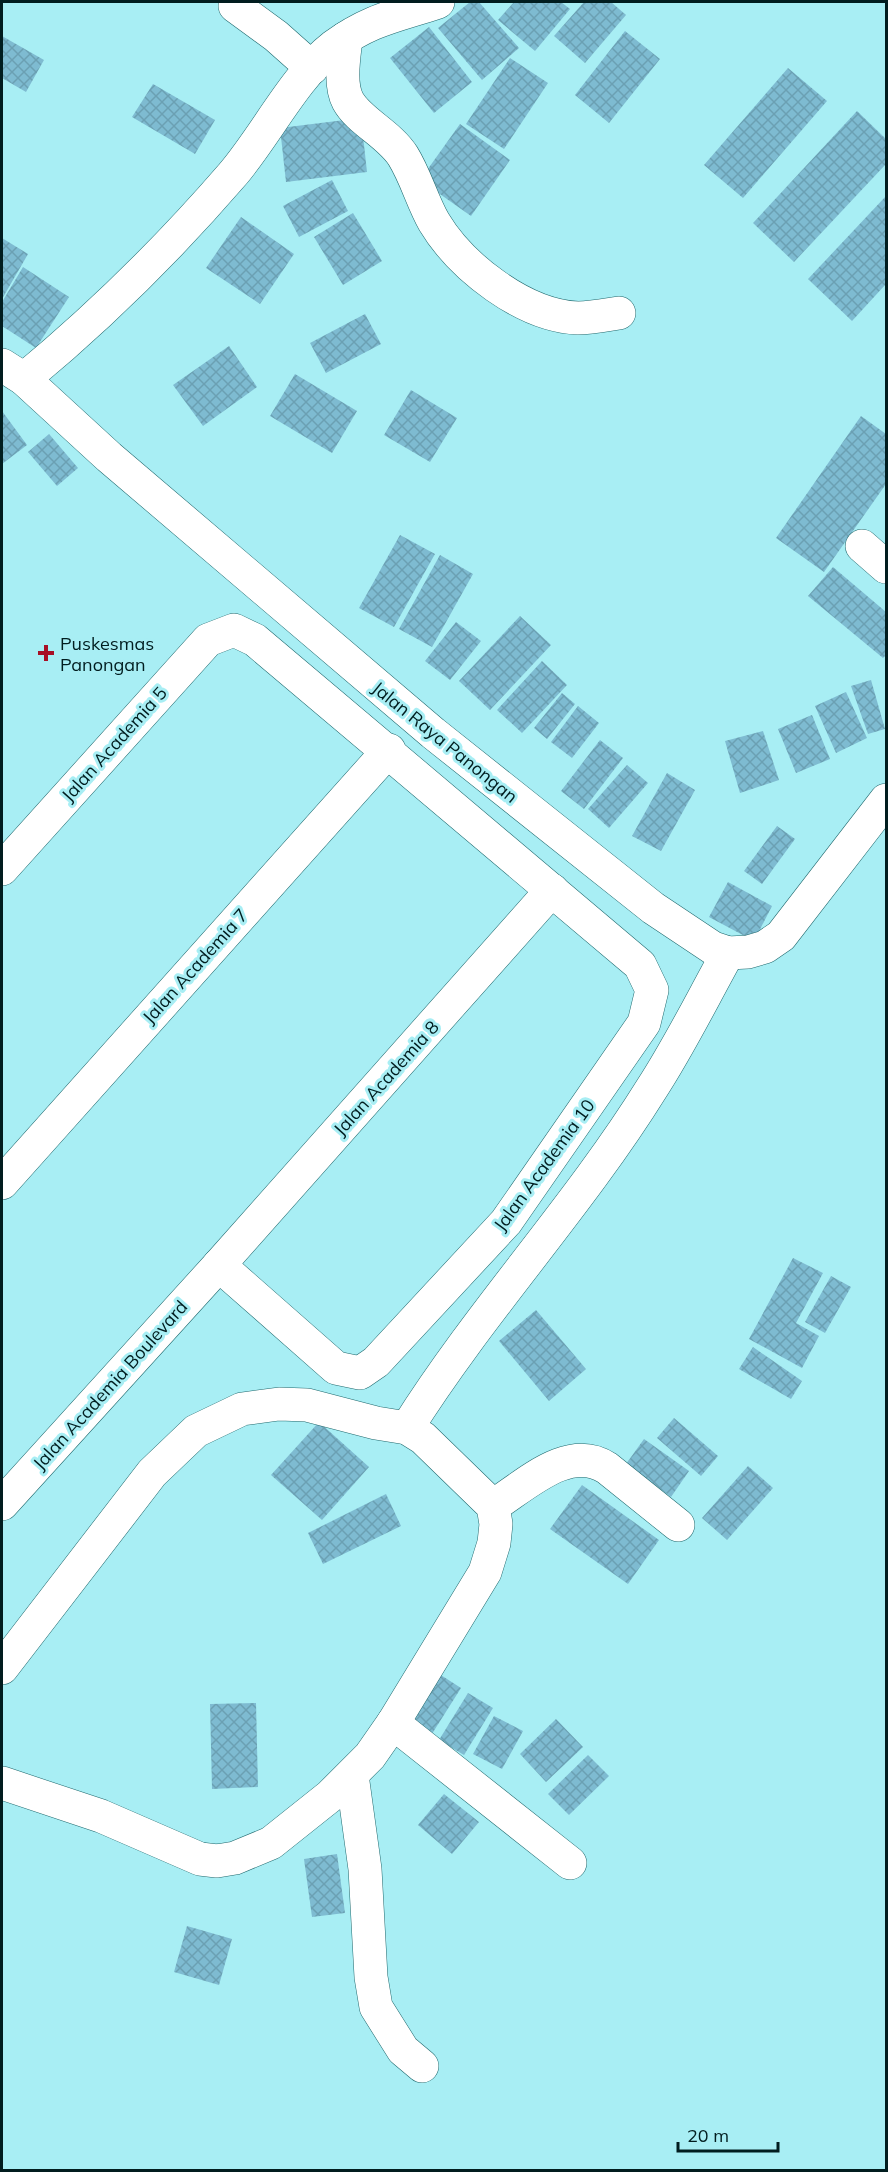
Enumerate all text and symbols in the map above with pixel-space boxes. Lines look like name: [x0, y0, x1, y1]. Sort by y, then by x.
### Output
place label: Puskesmas Panongan: [60, 632, 154, 676]
marker: Puskesmas Panongan: [37, 644, 55, 662]
street label: Jalan Raya Panongan: [368, 676, 522, 808]
street label: Jalan Academia 5: [56, 682, 172, 806]
street label: Jalan Academia 7: [137, 904, 253, 1028]
street label: Jalan Academia 8: [328, 1016, 444, 1140]
street label: Jalan Academia 10: [488, 1094, 600, 1236]
street label: Jalan Academia Boulevard: [28, 1295, 192, 1475]
scale bar: [678, 2115, 778, 2153]
text: 20 m: [687, 2124, 729, 2147]

